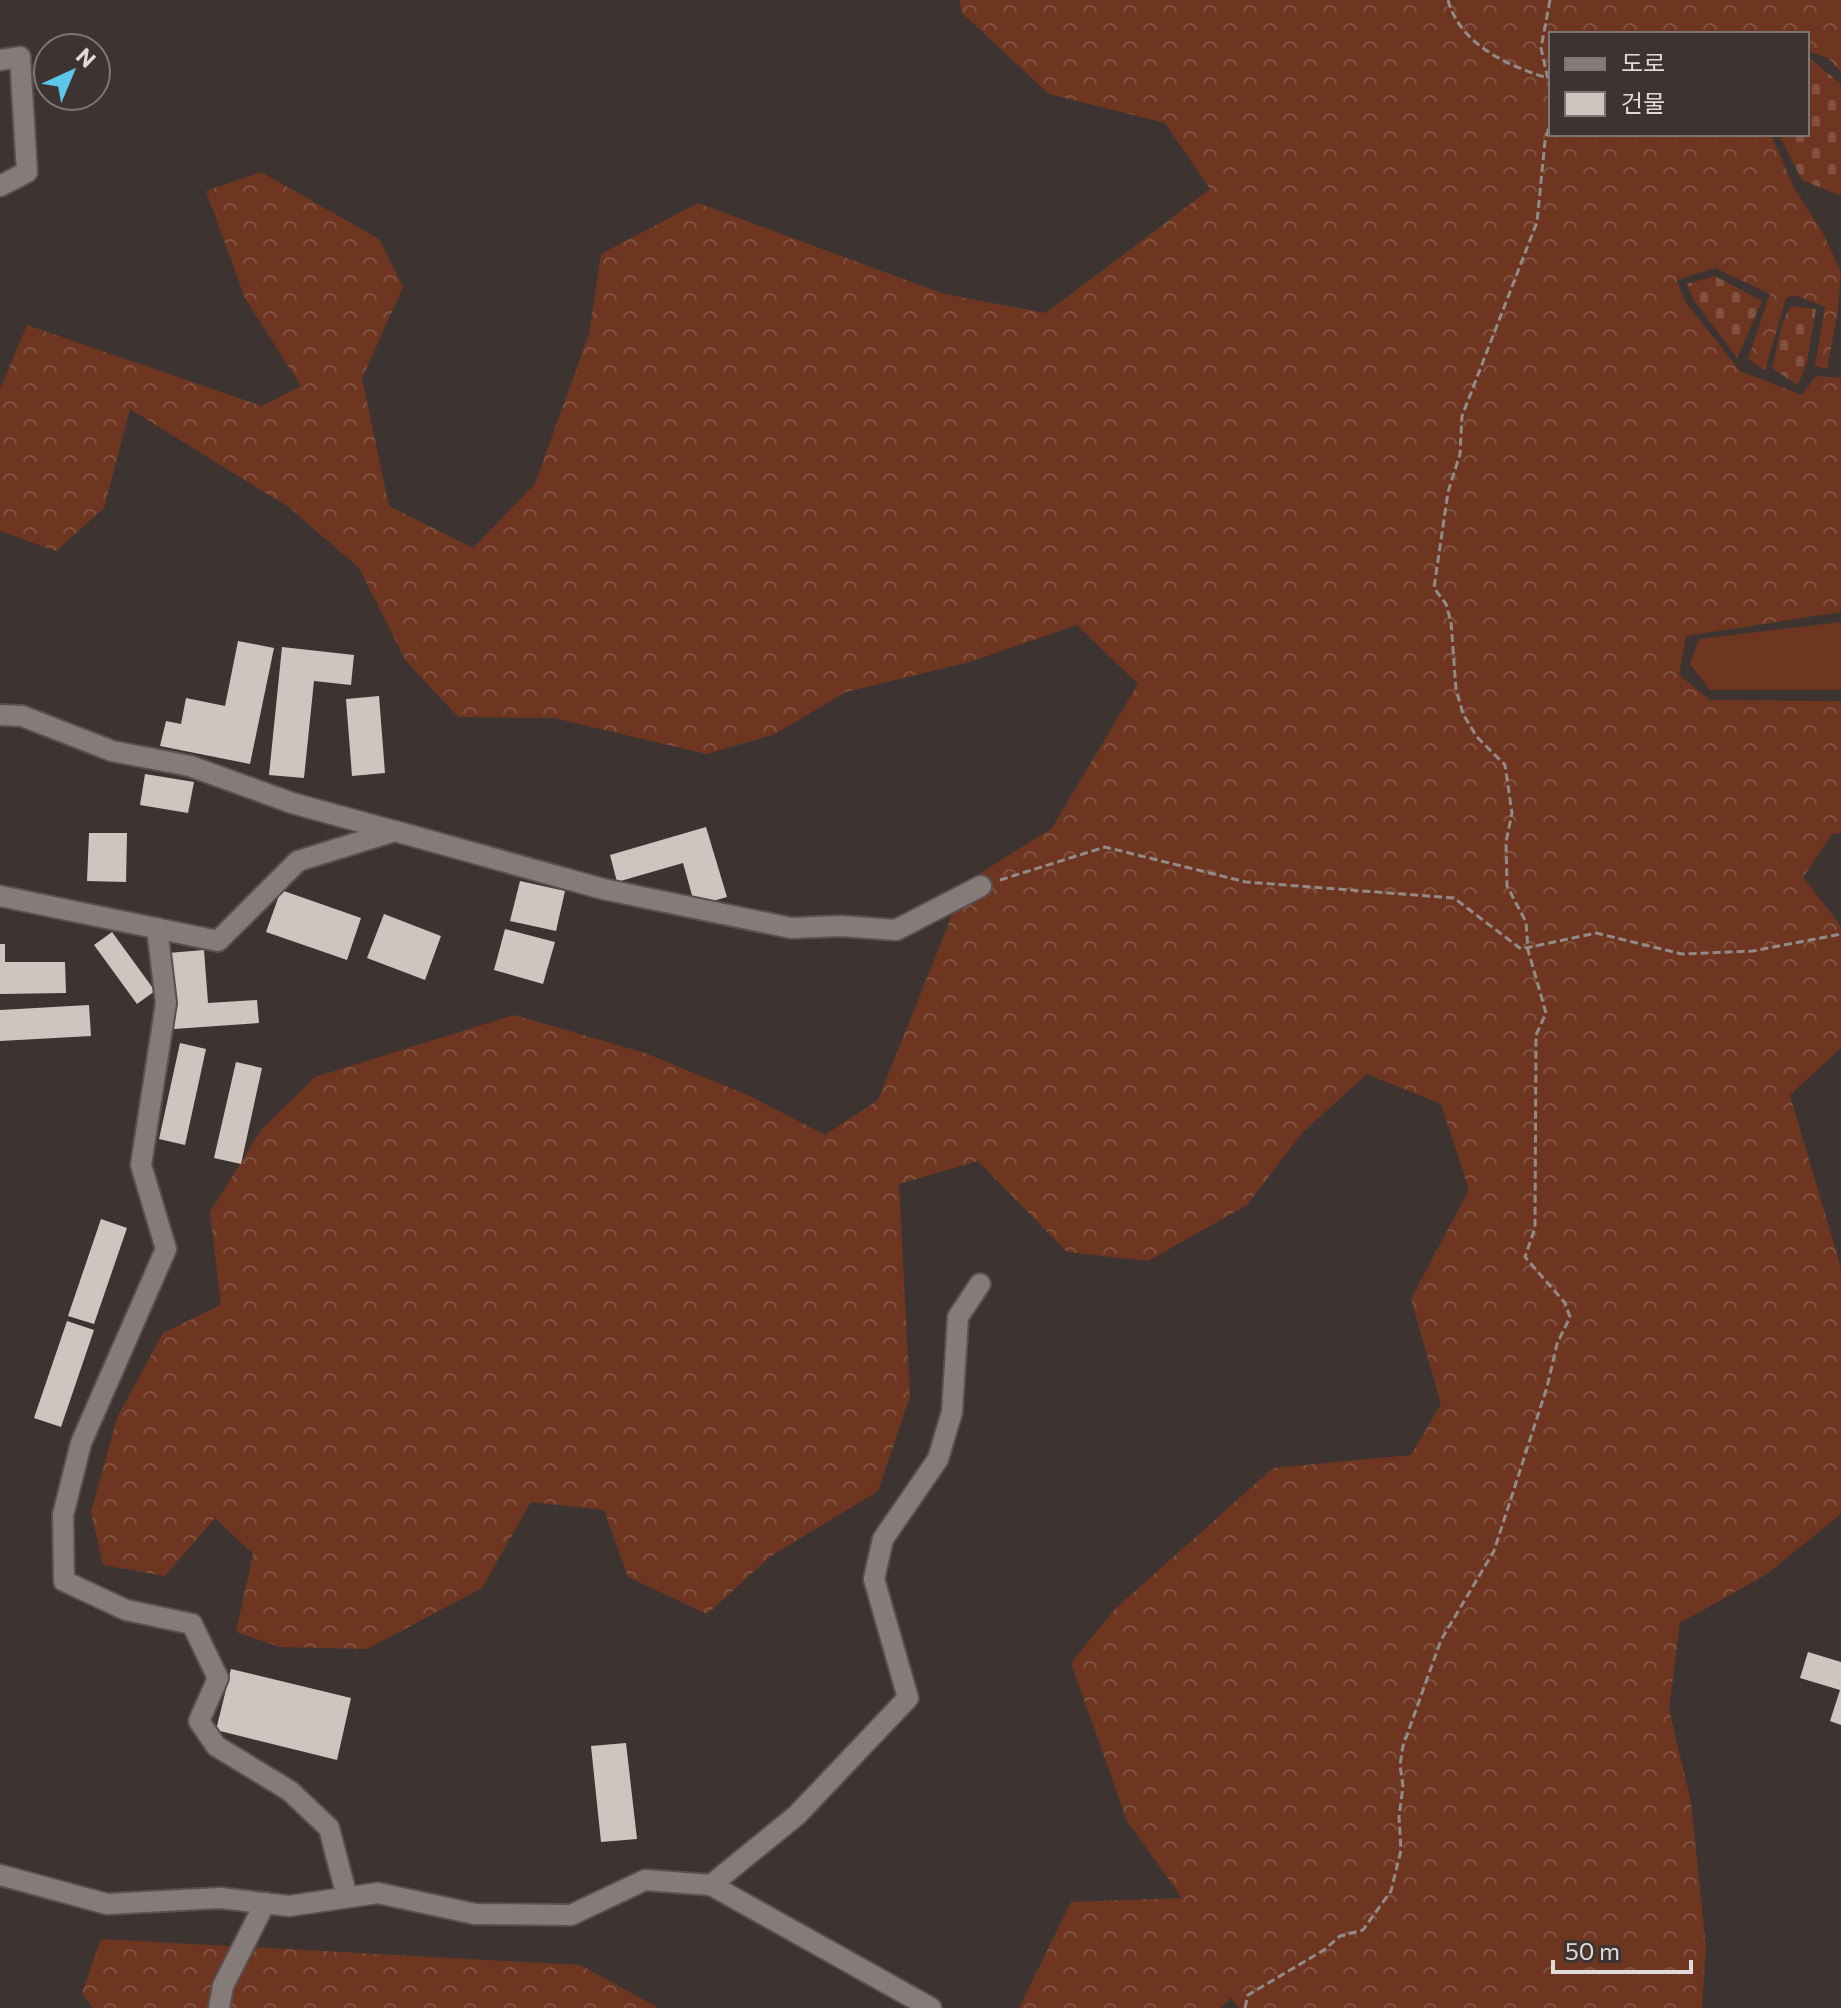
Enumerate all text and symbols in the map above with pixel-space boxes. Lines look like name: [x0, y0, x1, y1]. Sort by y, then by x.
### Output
north arrow: [32, 32, 112, 112]
legend: [1549, 32, 1809, 136]
text: N: [71, 42, 102, 73]
text: 도로: [1621, 48, 1665, 77]
text: 건물: [1621, 88, 1665, 117]
scale bar: [1553, 1924, 1691, 1974]
text: 50 m: [1565, 1936, 1620, 1965]

